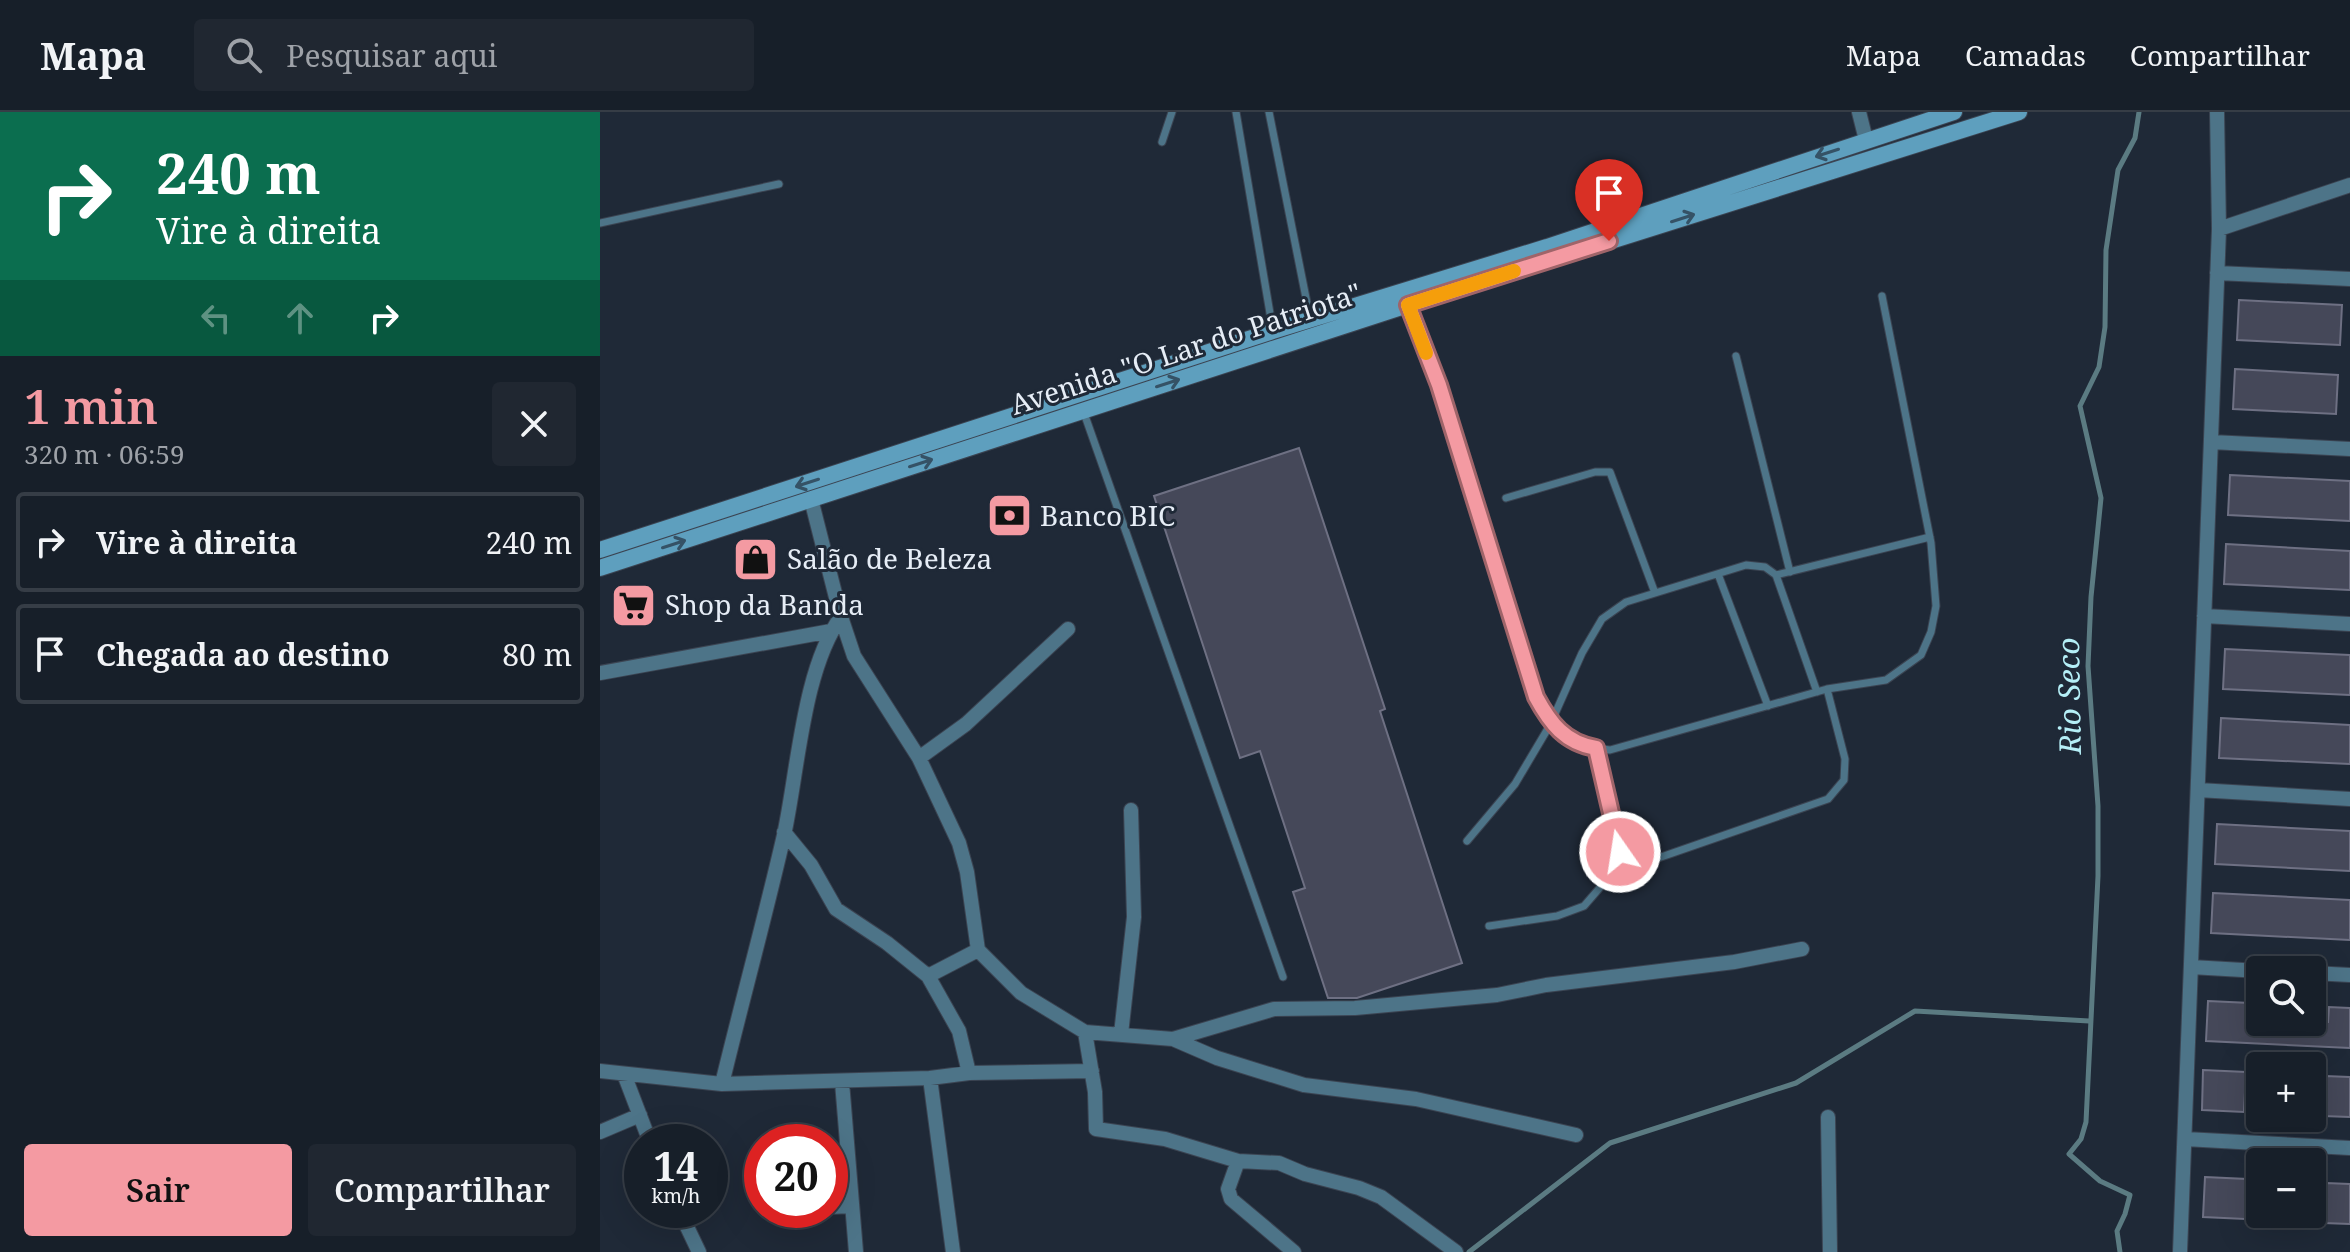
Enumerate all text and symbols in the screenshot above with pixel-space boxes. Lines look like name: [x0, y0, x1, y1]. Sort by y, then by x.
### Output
search box: [194, 19, 754, 91]
text: Mapa: [40, 29, 146, 81]
icon: search: [222, 33, 266, 77]
text: Pesquisar aqui: [286, 35, 497, 76]
text: Mapa: [1846, 36, 1921, 74]
text: Camadas: [1965, 36, 2086, 74]
text: Compartilhar: [2130, 36, 2310, 74]
text: 240 m: [156, 134, 321, 210]
icon: right: [24, 144, 128, 248]
one-way arrow: [1815, 147, 1840, 162]
pin: [1575, 159, 1643, 241]
icon: arrive: [1587, 171, 1631, 215]
text: Vire à direita: [156, 206, 381, 255]
one-way arrow: [1669, 210, 1695, 225]
street label: Avenida "O Lar do Patriota": [1005, 273, 1366, 423]
icon: left: [194, 296, 238, 340]
icon: ahead: [278, 296, 322, 340]
icon: right: [362, 296, 406, 340]
text: 1 min: [24, 373, 158, 438]
one-way arrow: [1156, 374, 1181, 389]
button: close: [492, 382, 576, 466]
text: 320 m · 06:59: [24, 436, 185, 472]
one-way arrow: [908, 455, 934, 470]
one-way arrow: [795, 477, 820, 492]
bank icon: Banco BIC: [985, 492, 1033, 540]
place label: Banco BIC: [1040, 496, 1175, 534]
icon: right: [28, 520, 72, 564]
text: Vire à direita: [96, 522, 298, 563]
text: 240 m: [486, 522, 572, 563]
one-way arrow: [661, 535, 686, 550]
shop icon: Salão de Beleza: [732, 535, 780, 583]
place label: Salão de Beleza: [787, 539, 992, 577]
supermarket icon: Shop da Banda: [610, 581, 658, 629]
place label: Shop da Banda: [665, 585, 864, 623]
icon: arrive: [28, 632, 72, 676]
text: Chegada ao destino: [96, 634, 390, 675]
text: 80 m: [502, 634, 572, 675]
water label: Rio Seco: [2047, 637, 2090, 756]
position arrow: [1578, 810, 1662, 894]
map controls: [2246, 956, 2326, 1228]
button: search: [2246, 956, 2326, 1036]
button: +: [2246, 1052, 2326, 1132]
speed limit sign: 20: [744, 1124, 848, 1228]
text: 14: [653, 1138, 699, 1193]
button: Sair: [24, 1144, 292, 1236]
button: Compartilhar: [308, 1144, 576, 1236]
button: −: [2246, 1148, 2326, 1228]
text: km/h: [651, 1182, 701, 1209]

